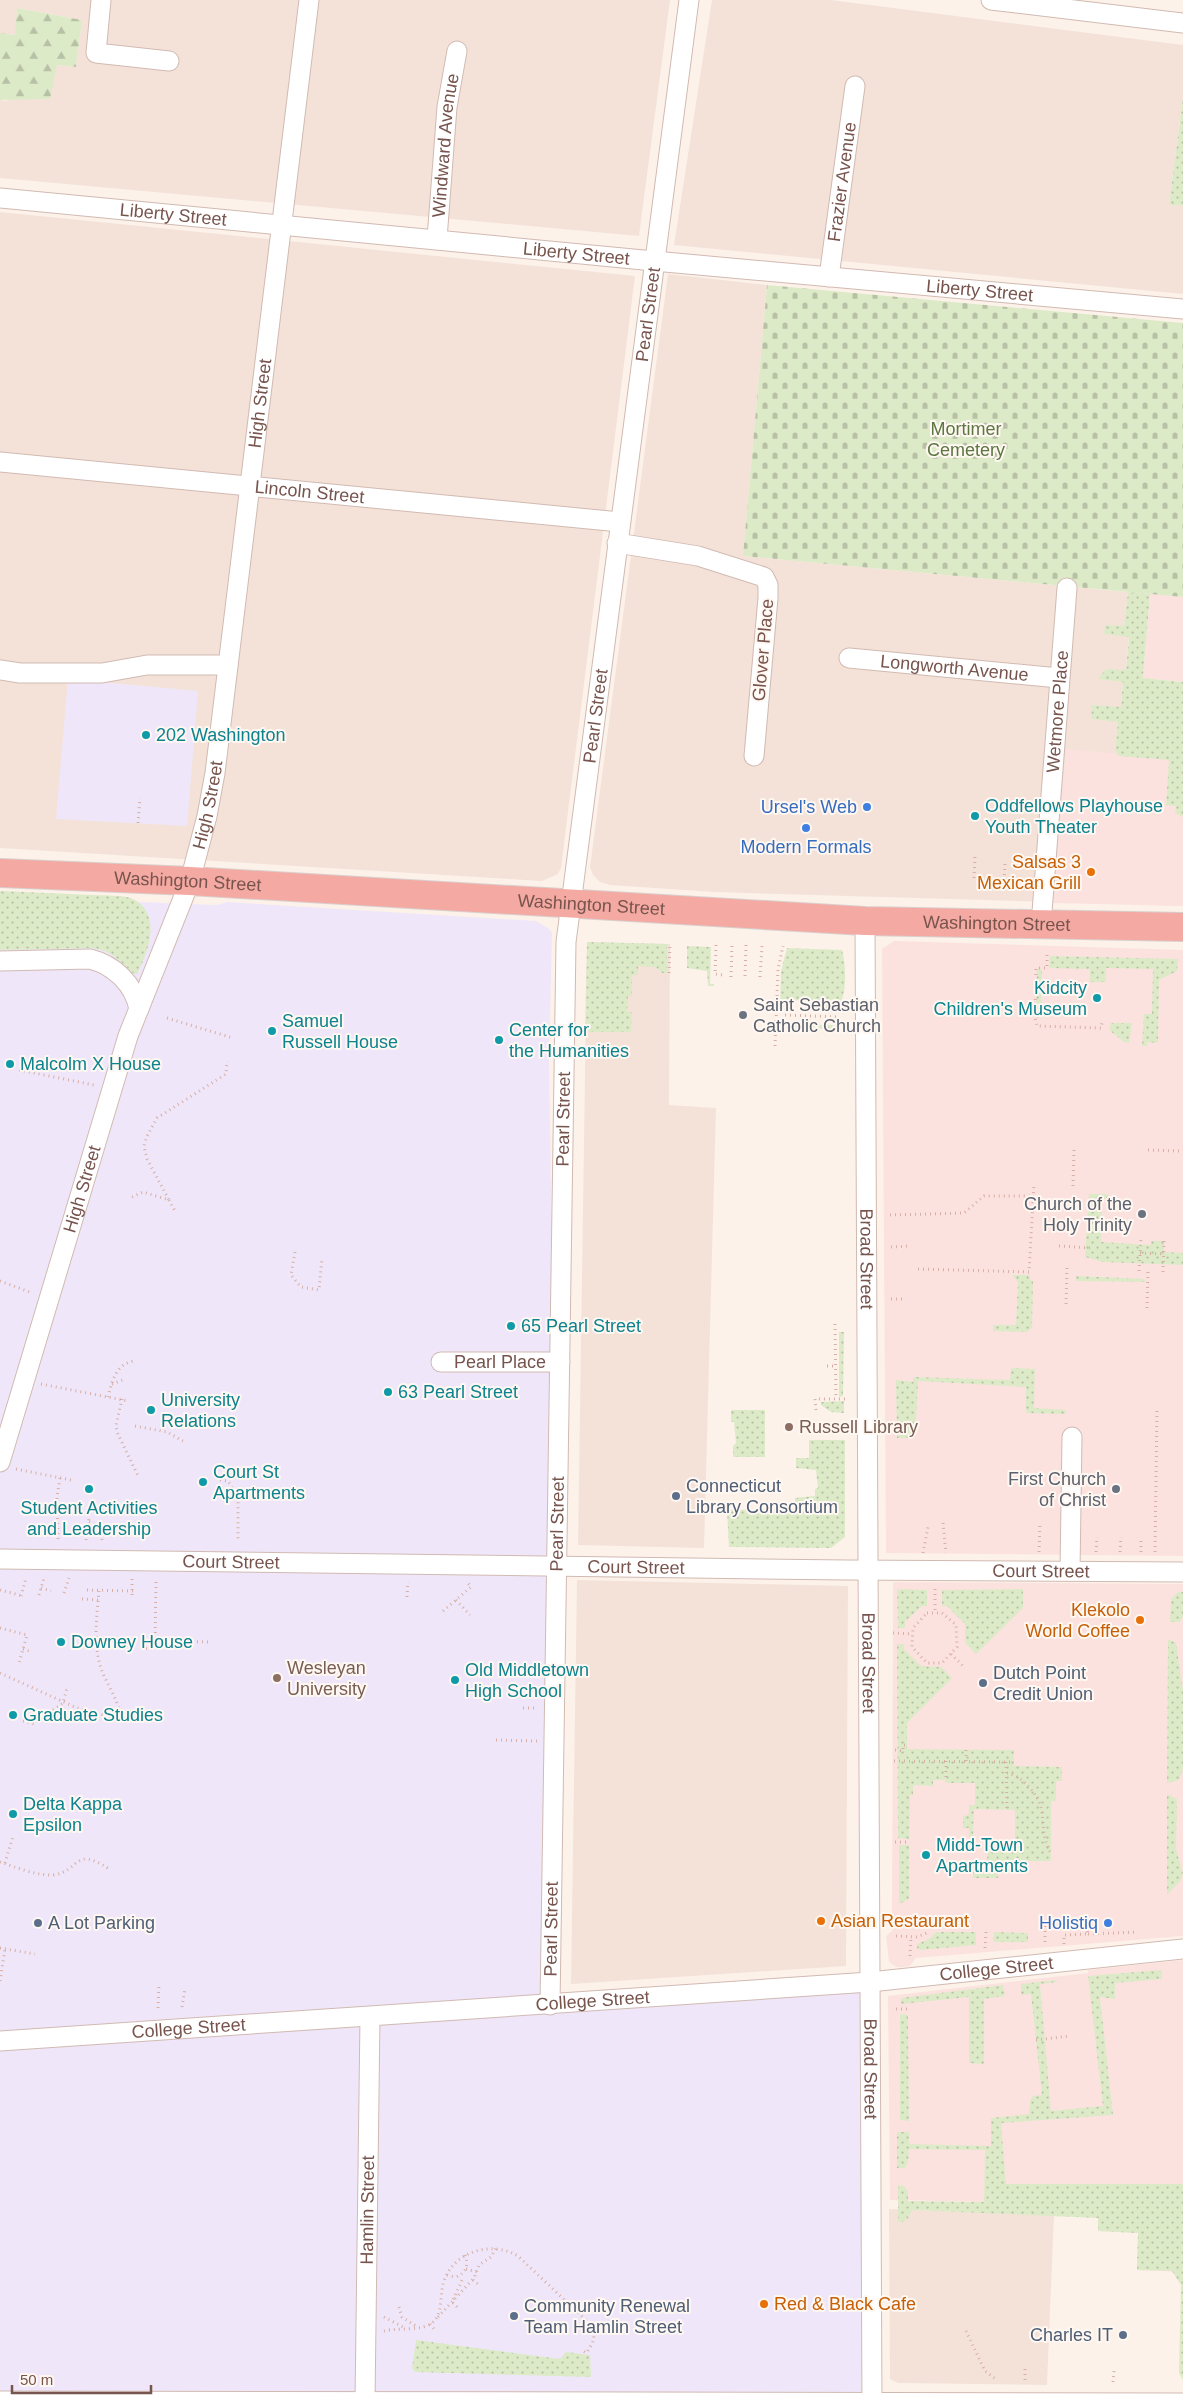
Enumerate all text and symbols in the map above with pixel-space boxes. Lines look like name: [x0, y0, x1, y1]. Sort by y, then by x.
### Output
street label: Windward Avenue: [429, 72, 463, 218]
street label: Frazier Avenue: [824, 121, 860, 243]
street label: Liberty Street: [119, 200, 227, 230]
street label: Liberty Street: [522, 238, 631, 269]
street label: Pearl Street: [632, 266, 664, 363]
street label: Liberty Street: [925, 276, 1034, 305]
street label: High Street: [245, 357, 275, 449]
park label: Mortimer Cemetery: [927, 419, 1005, 460]
street label: Lincoln Street: [254, 477, 365, 507]
street label: Glover Place: [749, 598, 777, 702]
street label: Wetmore Place: [1043, 650, 1072, 774]
street label: Longworth Avenue: [879, 651, 1030, 685]
street label: Pearl Street: [579, 668, 612, 765]
place label: 202 Washington: [156, 725, 285, 745]
marker: 202 Washington: [140, 729, 152, 741]
street label: High Street: [189, 759, 226, 851]
place label: Oddfellows Playhouse Youth Theater: [985, 796, 1163, 837]
place label: Ursel's Web: [761, 797, 857, 817]
marker: Ursel's Web: [861, 801, 873, 813]
marker: Oddfellows Playhouse Youth Theater: [969, 810, 981, 822]
marker: Modern Formals: [800, 822, 812, 834]
place label: Modern Formals: [740, 837, 872, 857]
place label: Salsas 3 Mexican Grill: [977, 852, 1081, 893]
marker: Salsas 3 Mexican Grill: [1085, 866, 1097, 878]
street label: Washington Street: [114, 868, 262, 895]
street label: Washington Street: [517, 890, 665, 919]
street label: Washington Street: [923, 912, 1071, 935]
place label: Kidcity Children's Museum: [934, 978, 1087, 1019]
marker: Kidcity Children's Museum: [1091, 992, 1103, 1004]
place label: Saint Sebastian Catholic Church: [753, 995, 881, 1036]
marker: Saint Sebastian Catholic Church: [737, 1009, 749, 1021]
place label: Samuel Russell House: [282, 1011, 398, 1052]
place label: Center for the Humanities: [509, 1020, 629, 1061]
marker: Samuel Russell House: [266, 1025, 278, 1037]
marker: Center for the Humanities: [493, 1034, 505, 1046]
place label: Malcolm X House: [20, 1054, 161, 1074]
marker: Malcolm X House: [4, 1058, 16, 1070]
street label: Pearl Street: [553, 1071, 574, 1167]
street label: High Street: [59, 1143, 105, 1235]
place label: Church of the Holy Trinity: [1024, 1194, 1132, 1235]
street label: Broad Street: [856, 1208, 877, 1310]
marker: Church of the Holy Trinity: [1136, 1208, 1148, 1220]
place label: 65 Pearl Street: [521, 1316, 641, 1336]
marker: 65 Pearl Street: [505, 1320, 517, 1332]
street label: Pearl Place: [454, 1352, 546, 1372]
place label: 63 Pearl Street: [398, 1382, 518, 1402]
marker: 63 Pearl Street: [382, 1386, 394, 1398]
place label: University Relations: [161, 1390, 240, 1431]
marker: University Relations: [145, 1404, 157, 1416]
place label: Russell Library: [799, 1417, 918, 1437]
marker: Russell Library: [783, 1421, 795, 1433]
place label: Court St Apartments: [213, 1462, 305, 1503]
place label: First Church of Christ: [1008, 1469, 1106, 1510]
marker: Court St Apartments: [197, 1476, 209, 1488]
street label: Pearl Street: [547, 1476, 568, 1572]
place label: Connecticut Library Consortium: [686, 1476, 838, 1517]
marker: Student Activities and Leadership: [83, 1483, 95, 1495]
marker: First Church of Christ: [1110, 1483, 1122, 1495]
marker: Connecticut Library Consortium: [670, 1490, 682, 1502]
place label: Student Activities and Leadership: [20, 1498, 158, 1539]
street label: Court Street: [182, 1551, 280, 1573]
street label: Court Street: [587, 1557, 685, 1578]
street label: Court Street: [992, 1561, 1090, 1581]
place label: Klekolo World Coffee: [1026, 1600, 1130, 1641]
street label: Broad Street: [858, 1612, 879, 1714]
marker: Klekolo World Coffee: [1134, 1614, 1146, 1626]
place label: Downey House: [71, 1632, 193, 1652]
marker: Downey House: [55, 1636, 67, 1648]
place label: Wesleyan University: [287, 1658, 366, 1699]
place label: Old Middletown High School: [465, 1660, 589, 1701]
place label: Dutch Point Credit Union: [993, 1663, 1093, 1704]
marker: Wesleyan University: [271, 1672, 283, 1684]
marker: Old Middletown High School: [449, 1674, 461, 1686]
marker: Dutch Point Credit Union: [977, 1677, 989, 1689]
place label: Graduate Studies: [23, 1705, 163, 1725]
marker: Graduate Studies: [7, 1709, 19, 1721]
place label: Delta Kappa Epsilon: [23, 1794, 123, 1835]
marker: Delta Kappa Epsilon: [7, 1808, 19, 1820]
place label: Midd-Town Apartments: [936, 1835, 1028, 1876]
marker: Midd-Town Apartments: [920, 1849, 932, 1861]
street label: Pearl Street: [540, 1881, 562, 1977]
place label: Asian Restaurant: [831, 1911, 969, 1931]
place label: A Lot Parking: [48, 1913, 155, 1933]
place label: Holistiq: [1039, 1913, 1098, 1933]
marker: Asian Restaurant: [815, 1915, 827, 1927]
marker: A Lot Parking: [32, 1917, 44, 1929]
marker: Holistiq: [1102, 1917, 1114, 1929]
street label: College Street: [938, 1953, 1054, 1985]
street label: College Street: [535, 1987, 650, 2015]
street label: College Street: [131, 2014, 246, 2042]
street label: Broad Street: [860, 2018, 881, 2120]
street label: Hamlin Street: [357, 2155, 378, 2265]
place label: Red & Black Cafe: [774, 2294, 916, 2314]
place label: Community Renewal Team Hamlin Street: [524, 2296, 690, 2337]
marker: Red & Black Cafe: [758, 2298, 770, 2310]
marker: Community Renewal Team Hamlin Street: [508, 2310, 520, 2322]
place label: Charles IT: [1030, 2325, 1113, 2345]
marker: Charles IT: [1117, 2329, 1129, 2341]
scale bar: [12, 2362, 151, 2394]
text: 50 m: [20, 2371, 53, 2388]

